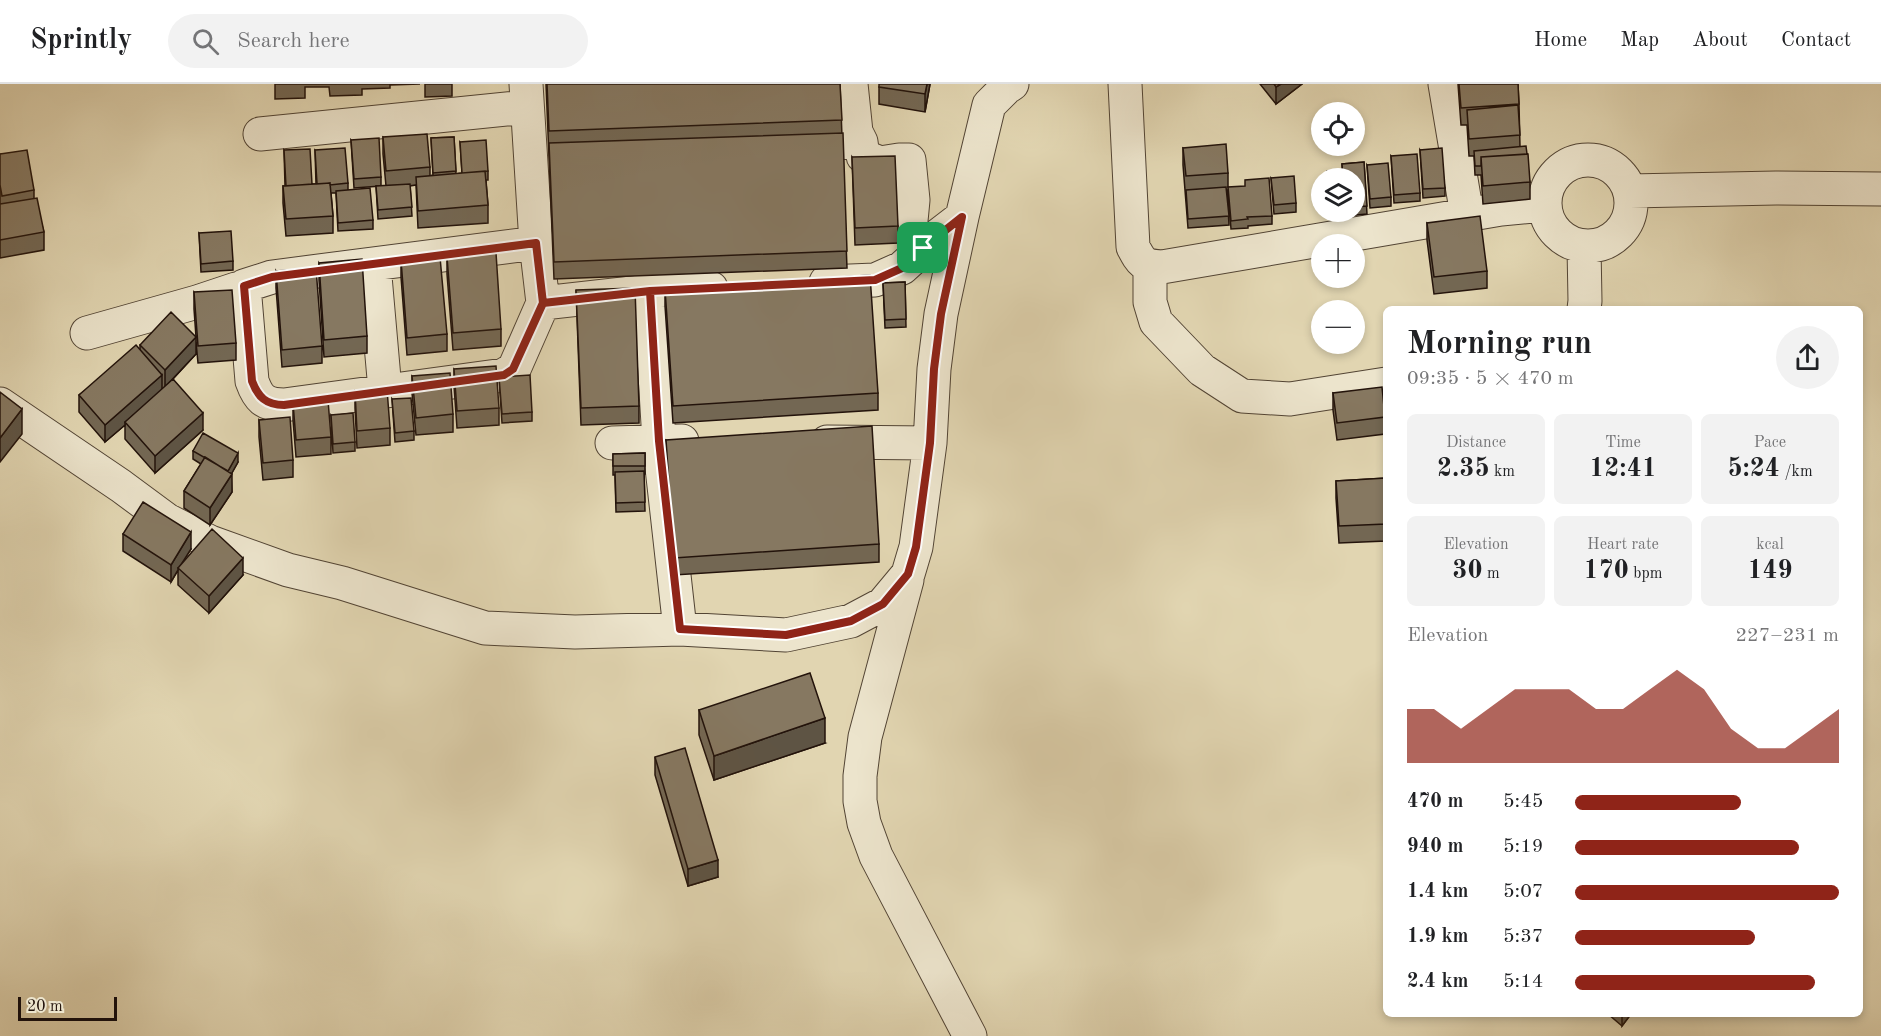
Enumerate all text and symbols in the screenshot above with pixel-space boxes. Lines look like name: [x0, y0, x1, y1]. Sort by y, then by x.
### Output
search box: [168, 14, 588, 68]
icon: search: [189, 25, 222, 58]
text: Sprintly: [30, 27, 132, 55]
text: Search here: [237, 30, 350, 52]
text: Home: [1534, 30, 1587, 51]
text: Map: [1620, 30, 1659, 51]
text: About: [1692, 30, 1748, 51]
text: Contact: [1781, 30, 1851, 51]
map controls: [1311, 102, 1365, 354]
button: locate: [1311, 102, 1365, 156]
button: layers: [1311, 168, 1365, 222]
pin: [897, 222, 948, 273]
icon: arrive: [906, 231, 939, 264]
button: +: [1311, 234, 1365, 288]
button: −: [1311, 300, 1365, 354]
button: share: [1776, 326, 1839, 389]
text: Morning run: [1407, 328, 1592, 361]
text: 09:35 · 5 × 470 m: [1407, 369, 1574, 389]
text: Distance: [1446, 435, 1506, 451]
text: Time: [1605, 435, 1641, 451]
text: Pace: [1754, 435, 1786, 451]
text: 2.35: [1437, 456, 1490, 482]
text: 12:41: [1589, 456, 1657, 482]
text: 5:24: [1727, 456, 1780, 482]
text: km: [1490, 464, 1515, 480]
text: /km: [1780, 464, 1813, 480]
text: Elevation: [1443, 537, 1509, 553]
text: Heart rate: [1587, 537, 1659, 553]
text: kcal: [1756, 537, 1784, 553]
text: 30: [1452, 558, 1482, 584]
text: 170: [1584, 558, 1629, 584]
text: 149: [1747, 558, 1793, 584]
text: m: [1482, 566, 1500, 582]
text: bpm: [1629, 566, 1662, 582]
text: Elevation: [1407, 626, 1488, 646]
text: 227–231 m: [1736, 626, 1839, 646]
text: 470 m: [1407, 792, 1463, 812]
text: 5:45: [1503, 792, 1543, 812]
text: 940 m: [1407, 837, 1463, 857]
text: 5:19: [1503, 837, 1543, 857]
text: 1.4 km: [1407, 882, 1469, 902]
text: 5:07: [1503, 882, 1543, 902]
text: 1.9 km: [1407, 927, 1469, 947]
text: 5:37: [1503, 927, 1543, 947]
text: 2.4 km: [1407, 972, 1469, 992]
text: 5:14: [1503, 972, 1543, 992]
scale bar: [18, 994, 117, 1022]
text: 20 m: [27, 999, 63, 1015]

